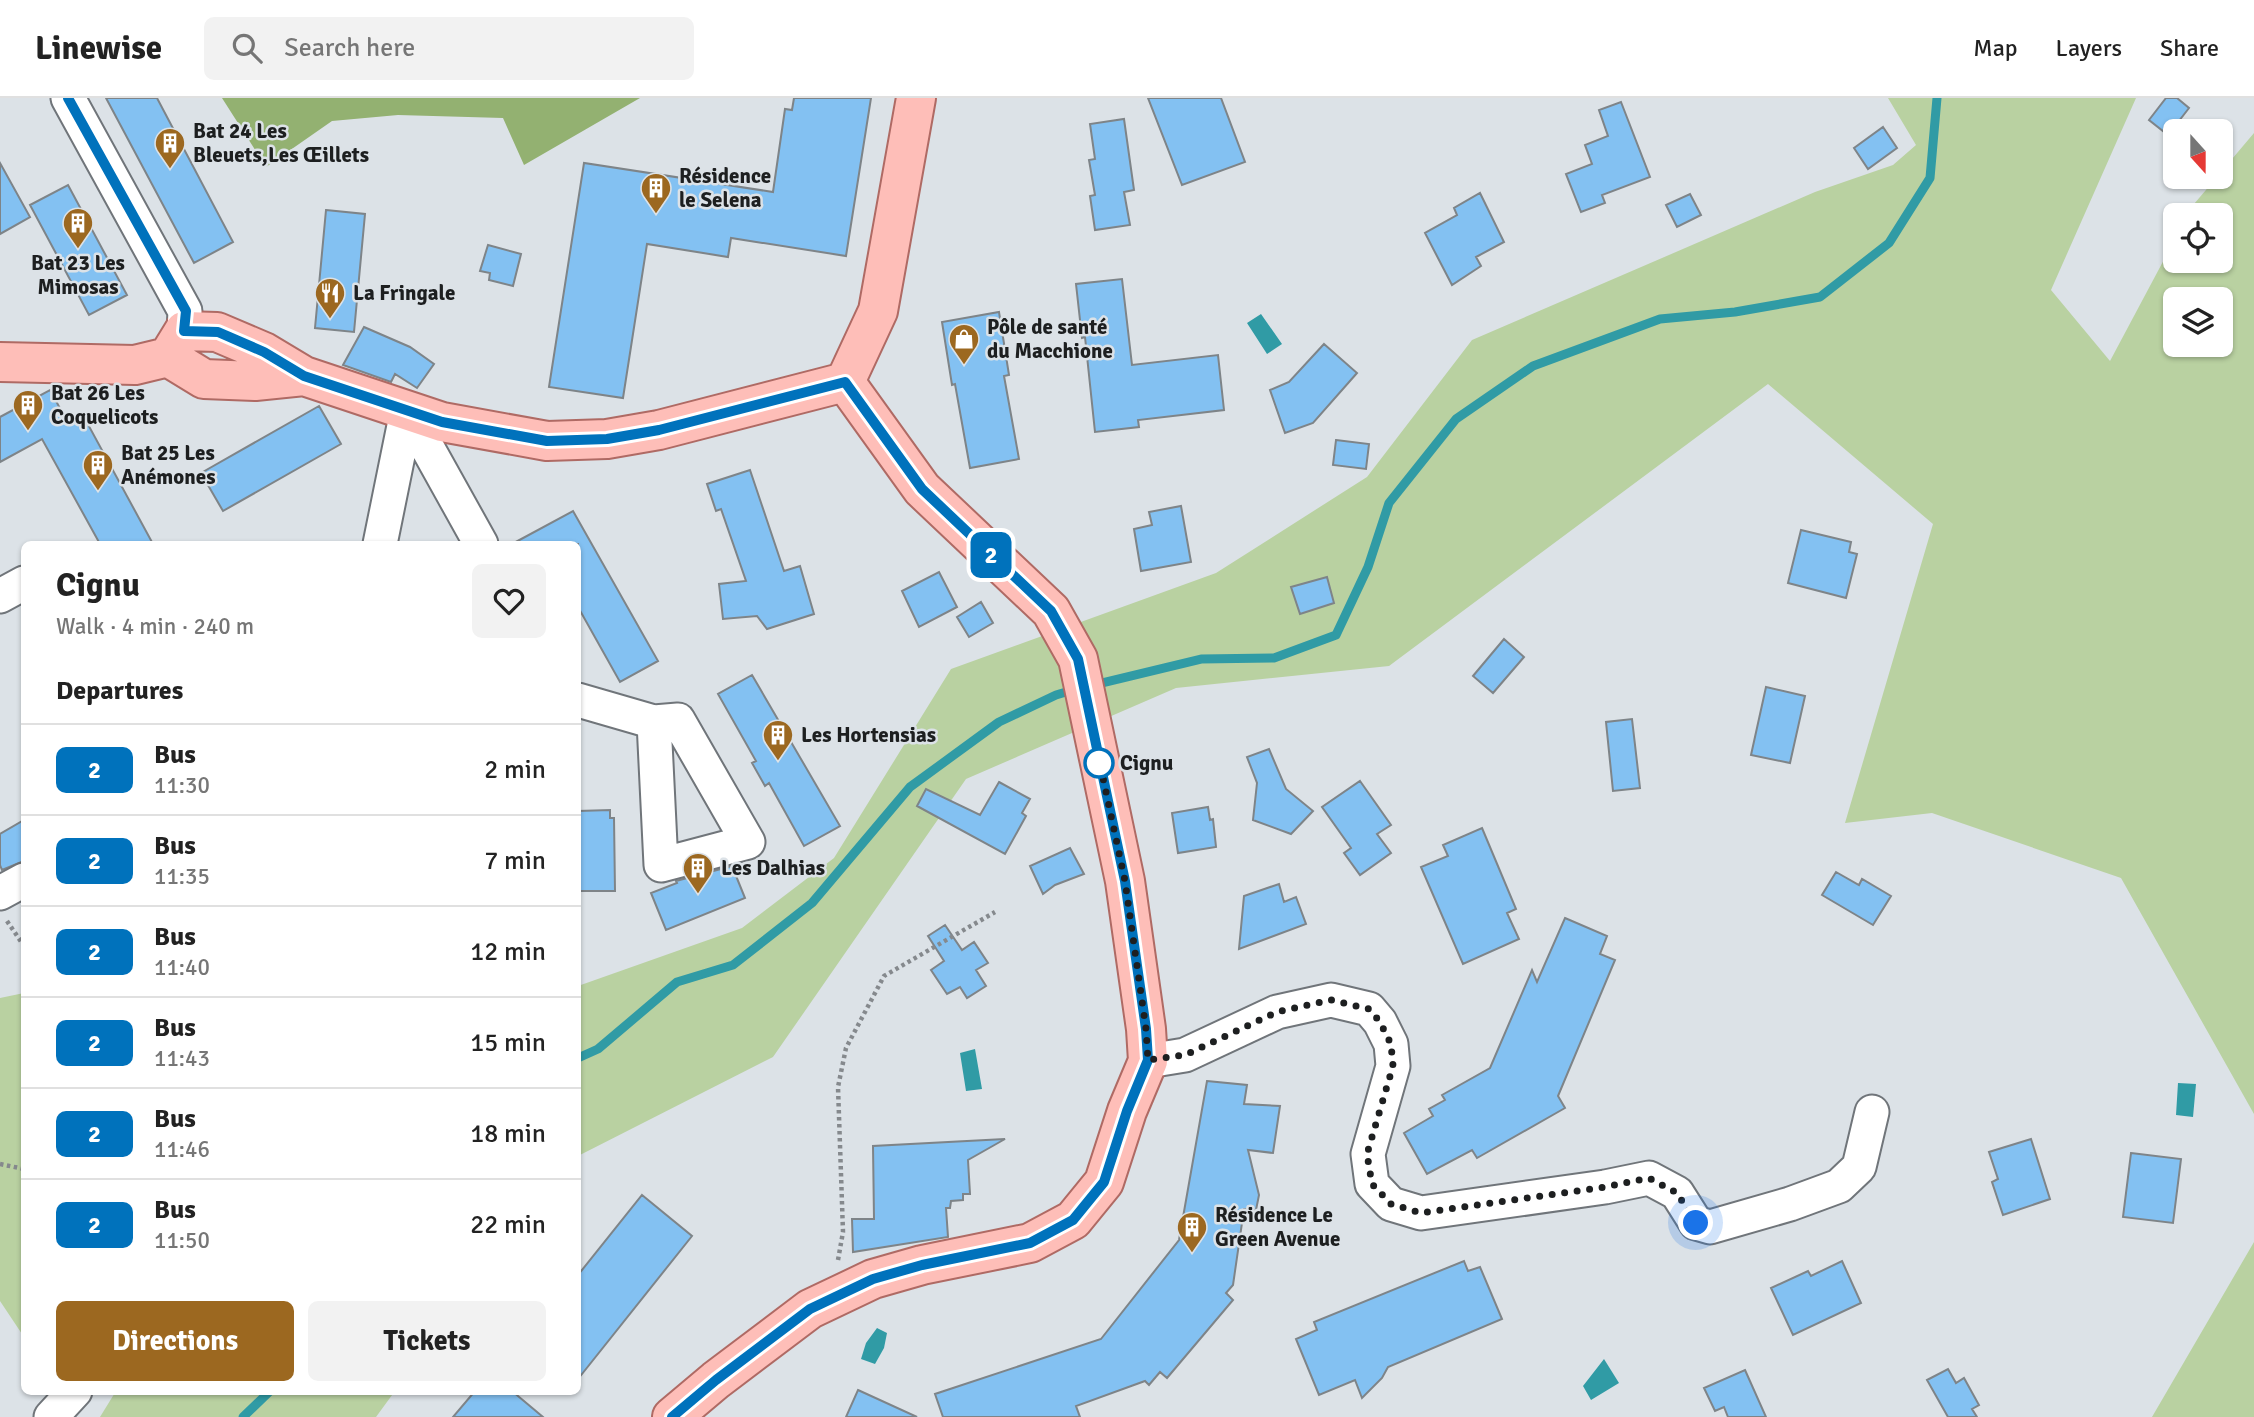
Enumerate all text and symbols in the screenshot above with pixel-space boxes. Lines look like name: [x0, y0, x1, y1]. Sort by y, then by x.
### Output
search box: [204, 17, 694, 80]
text: Linewise: [35, 28, 162, 69]
icon: search: [228, 29, 266, 67]
text: Search here: [284, 32, 415, 64]
text: Map: [1973, 33, 2018, 63]
text: Layers: [2056, 33, 2122, 63]
text: Share: [2160, 33, 2219, 63]
place label: Bat 24 Les Bleuets,Les Œillets: [193, 118, 369, 168]
north arrow: [2163, 119, 2233, 189]
map controls: [2163, 119, 2233, 357]
building icon: Bat 24 Les Bleuets,Les Œillets: [153, 126, 187, 170]
place label: Résidence le Selena: [679, 163, 771, 213]
building icon: Résidence le Selena: [639, 171, 673, 215]
button: locate: [2163, 203, 2233, 273]
building icon: Bat 23 Les Mimosas: [61, 206, 95, 250]
place label: Bat 23 Les Mimosas: [31, 250, 125, 300]
restaurant icon: La Fringale: [313, 276, 347, 320]
place label: La Fringale: [353, 280, 455, 306]
button: layers: [2163, 287, 2233, 357]
place label: Pôle de santé du Macchione: [987, 314, 1113, 364]
shop icon: Pôle de santé du Macchione: [947, 322, 981, 366]
place label: Bat 26 Les Coquelicots: [51, 380, 158, 430]
building icon: Bat 26 Les Coquelicots: [11, 388, 45, 432]
place label: Bat 25 Les Anémones: [121, 440, 215, 490]
building icon: Bat 25 Les Anémones: [81, 448, 115, 492]
line badge: 2: [968, 532, 1014, 578]
text: 2: [985, 540, 997, 570]
button: heart: [472, 564, 546, 638]
text: Cignu: [56, 565, 140, 606]
text: Walk · 4 min · 240 m: [56, 612, 254, 641]
text: Departures: [56, 675, 183, 707]
building icon: Les Hortensias: [761, 718, 795, 762]
place label: Les Hortensias: [801, 722, 936, 748]
text: Bus: [154, 739, 196, 771]
marker: Cignu: [1084, 748, 1114, 778]
place label: Cignu: [1120, 750, 1173, 776]
text: 2 min: [484, 754, 546, 786]
text: 2: [88, 755, 101, 785]
text: 11:30: [154, 771, 210, 800]
text: Bus: [154, 830, 196, 862]
text: 7 min: [484, 845, 546, 877]
text: 2: [88, 846, 101, 876]
building icon: Les Dalhias: [681, 851, 715, 895]
place label: Les Dalhias: [721, 855, 825, 881]
text: 11:35: [154, 862, 210, 891]
text: Bus: [154, 921, 196, 953]
text: 12 min: [470, 936, 546, 968]
text: 2: [88, 937, 101, 967]
text: 11:40: [154, 953, 210, 982]
text: Bus: [154, 1012, 196, 1044]
text: 15 min: [470, 1027, 546, 1059]
text: 2: [88, 1028, 101, 1058]
text: 11:43: [154, 1044, 210, 1073]
text: Bus: [154, 1103, 196, 1135]
text: 18 min: [470, 1118, 546, 1150]
text: 2: [88, 1119, 101, 1149]
text: 11:46: [154, 1135, 210, 1164]
text: Bus: [154, 1194, 196, 1226]
place label: Résidence Le Green Avenue: [1215, 1202, 1340, 1252]
your location: [1678, 1205, 1713, 1240]
text: 22 min: [470, 1209, 546, 1241]
text: 2: [88, 1210, 101, 1240]
building icon: Résidence Le Green Avenue: [1175, 1210, 1209, 1254]
text: 11:50: [154, 1226, 210, 1255]
button: Directions: [56, 1301, 294, 1381]
button: Tickets: [308, 1301, 546, 1381]

